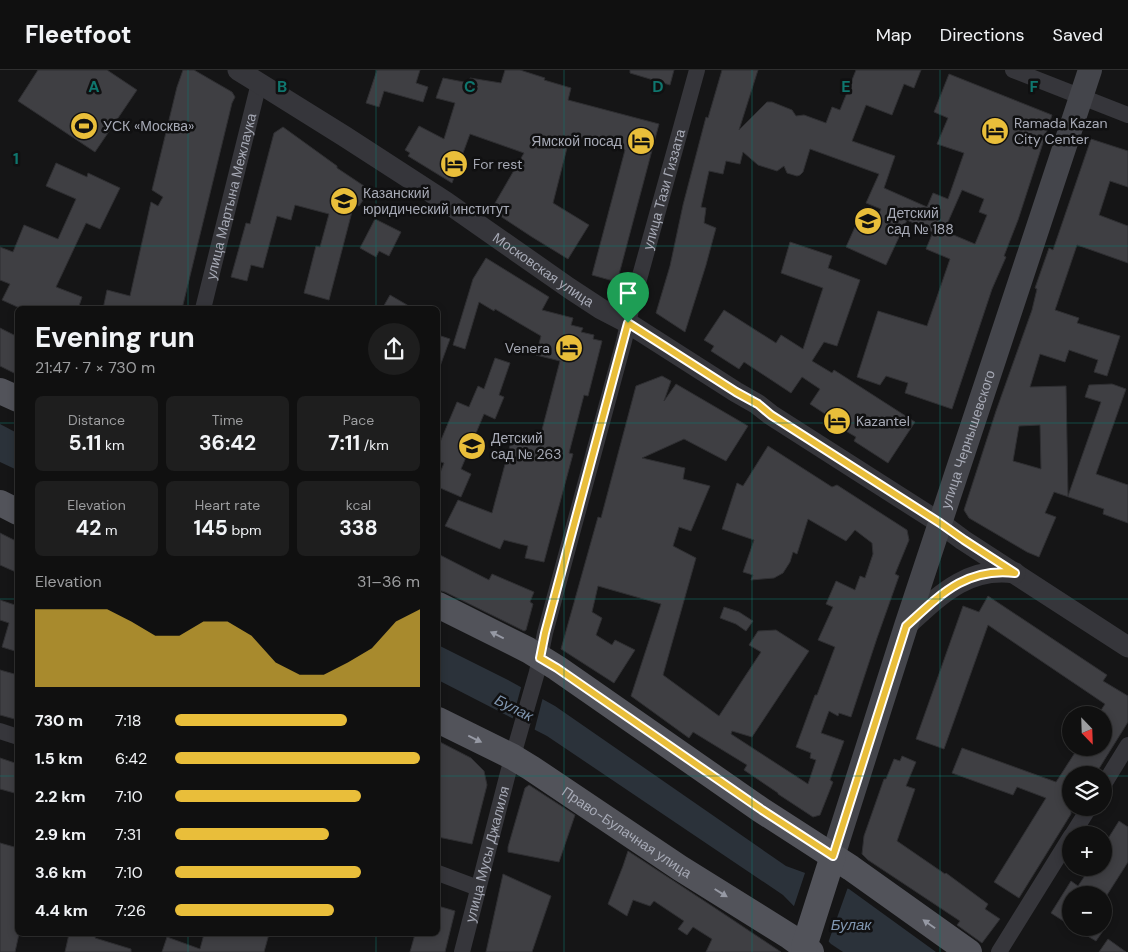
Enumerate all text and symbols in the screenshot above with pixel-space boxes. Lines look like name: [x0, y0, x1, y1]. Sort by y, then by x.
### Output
text: Fleetfoot: [25, 19, 132, 50]
text: Map: [876, 23, 912, 47]
text: Directions: [940, 23, 1025, 47]
text: Saved: [1053, 23, 1103, 47]
text: A: [88, 76, 100, 97]
text: B: [277, 76, 287, 97]
text: C: [464, 76, 476, 97]
text: D: [652, 76, 664, 97]
text: E: [841, 76, 851, 97]
text: F: [1030, 76, 1039, 97]
sports icon: УСК «Москва»: [69, 111, 99, 141]
street label: улица Мартына Межлаука: [202, 111, 260, 282]
place label: Ramada Kazan City Center: [1014, 114, 1108, 148]
hotel icon: Ramada Kazan City Center: [980, 116, 1010, 146]
place label: УСК «Москва»: [103, 117, 194, 135]
hotel icon: Ямской посад: [626, 126, 656, 156]
street label: улица Тази Гиззата: [639, 127, 689, 252]
place label: Ямской посад: [531, 132, 622, 150]
text: 1: [13, 148, 19, 169]
hotel icon: For rest: [439, 149, 469, 179]
place label: For rest: [473, 155, 522, 173]
place label: Казанский юридический институт: [363, 184, 510, 218]
school or university icon: Казанский юридический институт: [329, 186, 359, 216]
place label: Детский сад № 188: [887, 204, 954, 238]
school or university icon: Детский сад № 188: [853, 206, 883, 236]
street label: Московская улица: [489, 228, 598, 311]
pin: [607, 272, 649, 323]
icon: arrive: [614, 279, 642, 307]
text: Evening run: [35, 319, 195, 356]
button: share: [368, 323, 420, 375]
hotel icon: Venera: [554, 333, 584, 363]
place label: Venera: [505, 339, 550, 357]
text: 21:47 · 7 × 730 m: [35, 357, 155, 378]
street label: улица Чернышевского: [936, 367, 999, 511]
hotel icon: Kazantel: [822, 406, 852, 436]
text: Distance: [68, 411, 125, 429]
text: Time: [212, 411, 243, 429]
text: Pace: [343, 411, 374, 429]
place label: Kazantel: [856, 412, 910, 430]
text: 5.11: [68, 429, 101, 457]
text: 36:42: [199, 429, 256, 457]
text: 7:11: [328, 429, 360, 457]
place label: Детский сад № 263: [491, 429, 562, 463]
school or university icon: Детский сад № 263: [457, 431, 487, 461]
text: km: [101, 436, 125, 454]
text: /km: [360, 436, 389, 454]
text: Elevation: [67, 496, 126, 514]
text: Heart rate: [195, 496, 260, 514]
text: kcal: [346, 496, 371, 514]
text: 42: [76, 514, 101, 542]
text: 145: [193, 514, 228, 542]
text: 338: [339, 514, 378, 542]
text: m: [101, 521, 117, 539]
text: bpm: [228, 521, 262, 539]
text: Elevation: [35, 571, 102, 592]
text: 31–36 m: [357, 571, 420, 592]
one-way arrow: [490, 631, 504, 639]
water label: Булак: [491, 690, 537, 727]
north arrow: [1062, 706, 1112, 756]
map controls: [1062, 706, 1112, 936]
text: 730 m: [35, 710, 83, 731]
text: 7:18: [115, 710, 142, 731]
one-way arrow: [468, 735, 482, 743]
text: 1.5 km: [35, 748, 83, 769]
text: 6:42: [115, 748, 147, 769]
button: layers: [1062, 766, 1112, 816]
street label: Право-Булачная улица: [558, 782, 695, 882]
street label: улица Мусы Джалиля: [461, 784, 513, 924]
text: 2.2 km: [35, 786, 86, 807]
text: 7:10: [115, 786, 143, 807]
text: 2.9 km: [35, 824, 86, 845]
text: 7:31: [115, 824, 141, 845]
button: +: [1062, 826, 1112, 876]
text: 3.6 km: [35, 862, 86, 883]
text: 7:10: [115, 862, 143, 883]
button: −: [1062, 886, 1112, 936]
one-way arrow: [715, 889, 728, 898]
text: 4.4 km: [35, 900, 88, 921]
text: 7:26: [115, 900, 146, 921]
water label: Булак: [831, 915, 872, 935]
one-way arrow: [922, 919, 936, 929]

